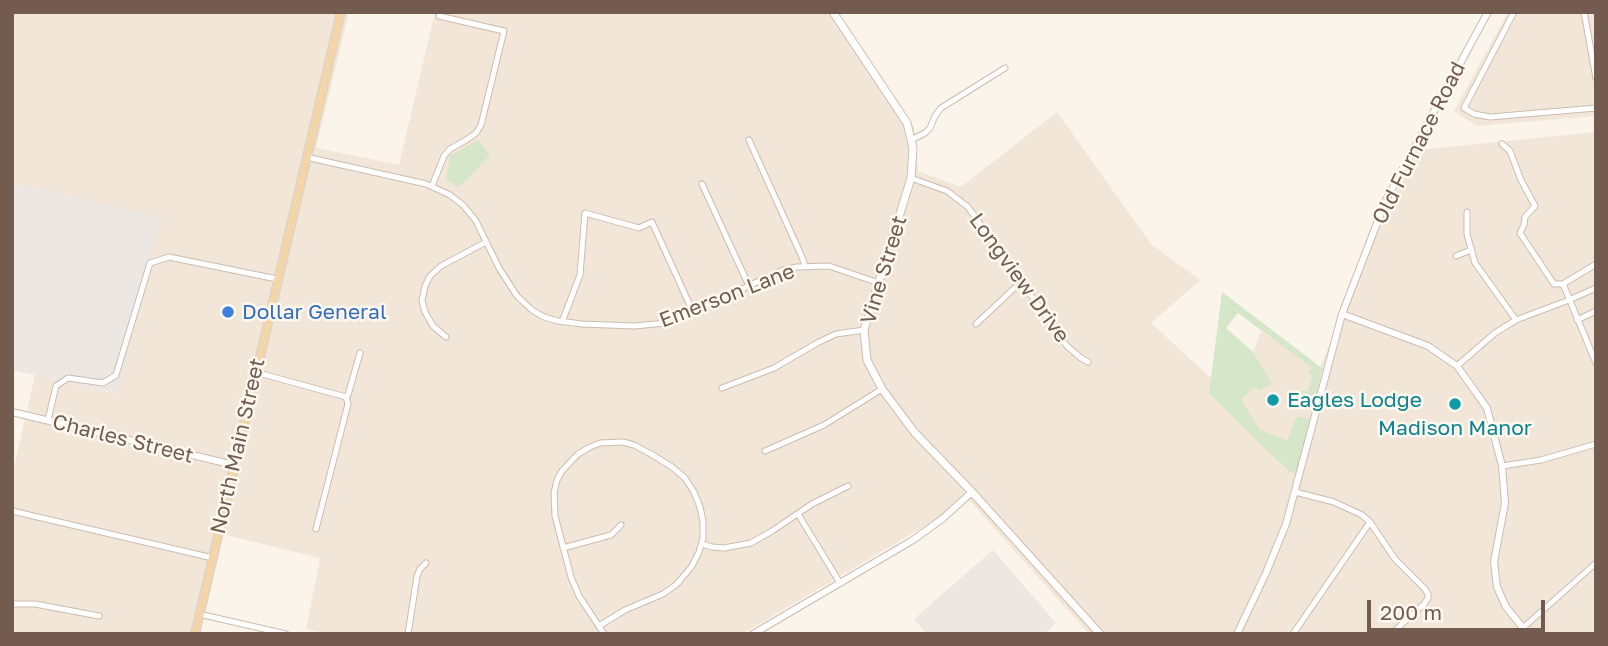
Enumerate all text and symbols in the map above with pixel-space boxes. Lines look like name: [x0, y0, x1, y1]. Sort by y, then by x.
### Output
street label: Old Furnace Road: [1367, 58, 1471, 228]
street label: Longview Drive: [964, 208, 1074, 348]
street label: Vine Street: [856, 213, 912, 327]
street label: Emerson Lane: [656, 259, 798, 333]
place label: Dollar General: [242, 299, 387, 325]
marker: Dollar General: [220, 304, 236, 320]
street label: North Main Street: [206, 356, 270, 536]
place label: Eagles Lodge: [1287, 387, 1422, 413]
marker: Eagles Lodge: [1265, 392, 1281, 408]
marker: Madison Manor: [1447, 396, 1463, 412]
street label: Charles Street: [50, 409, 196, 469]
place label: Madison Manor: [1378, 415, 1532, 441]
scale bar: [1370, 586, 1548, 630]
text: 200 m: [1380, 599, 1442, 625]

